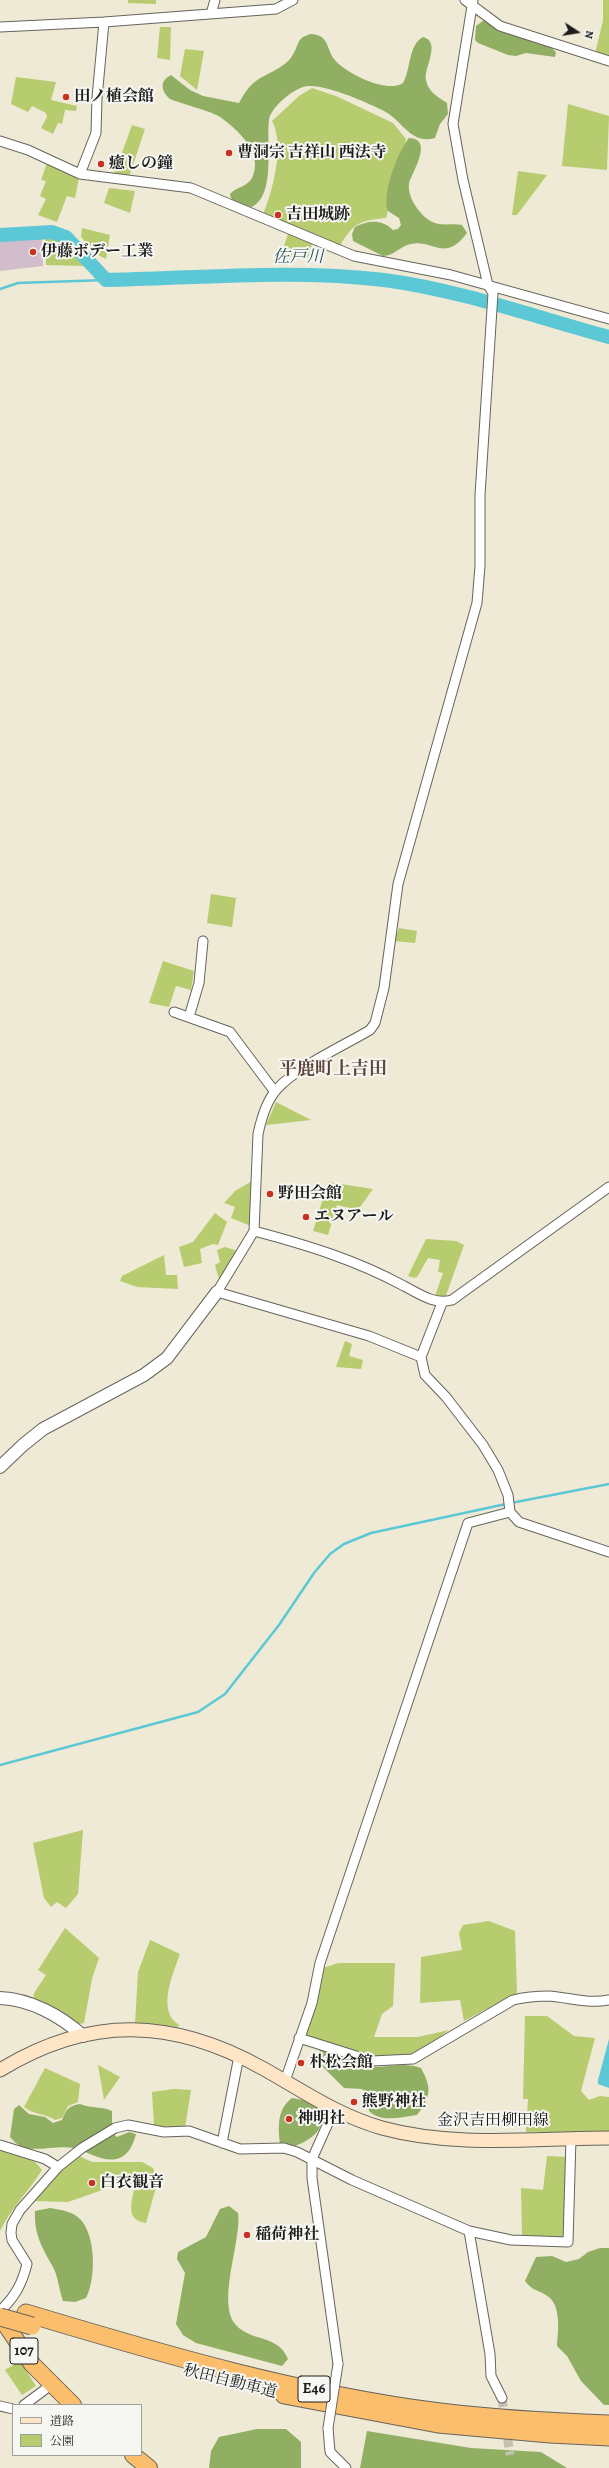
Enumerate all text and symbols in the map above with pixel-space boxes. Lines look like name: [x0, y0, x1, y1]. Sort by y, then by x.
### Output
north arrow: [557, 12, 597, 52]
text: N: [581, 29, 597, 40]
place label: 田ノ植会館: [74, 87, 154, 107]
marker: 田ノ植会館: [61, 92, 71, 102]
place label: 曹洞宗 吉祥山 西法寺: [237, 143, 387, 163]
marker: 曹洞宗 吉祥山 西法寺: [224, 148, 234, 158]
place label: 癒しの鐘: [109, 154, 173, 174]
marker: 癒しの鐘: [96, 159, 106, 169]
place label: 吉田城跡: [286, 205, 350, 225]
marker: 吉田城跡: [273, 210, 283, 220]
place label: 伊藤ボデー工業: [41, 242, 153, 262]
marker: 伊藤ボデー工業: [28, 247, 38, 257]
water label: 佐戸川: [273, 248, 323, 268]
district label: 平鹿町上吉田: [279, 1059, 387, 1081]
place label: 野田会館: [278, 1184, 342, 1204]
marker: 野田会館: [265, 1189, 275, 1199]
place label: エヌアール: [314, 1207, 394, 1227]
marker: エヌアール: [301, 1212, 311, 1222]
place label: 朴松会館: [309, 2053, 373, 2073]
marker: 朴松会館: [296, 2058, 306, 2068]
place label: 熊野神社: [362, 2092, 426, 2112]
marker: 熊野神社: [349, 2097, 359, 2107]
place label: 神明社: [297, 2109, 345, 2129]
street label: 金沢吉田柳田線: [437, 2111, 549, 2131]
marker: 神明社: [284, 2114, 294, 2124]
place label: 白衣観音: [100, 2173, 164, 2193]
marker: 白衣観音: [87, 2178, 97, 2188]
place label: 稲荷神社: [255, 2225, 319, 2245]
marker: 稲荷神社: [242, 2230, 252, 2240]
road number: 107: [10, 2338, 38, 2364]
street label: 秋田自動車道: [181, 2361, 279, 2403]
road number: E46: [298, 2376, 330, 2402]
legend: [12, 2404, 142, 2456]
text: 道路: [50, 2413, 74, 2429]
text: 公園: [50, 2433, 74, 2449]

